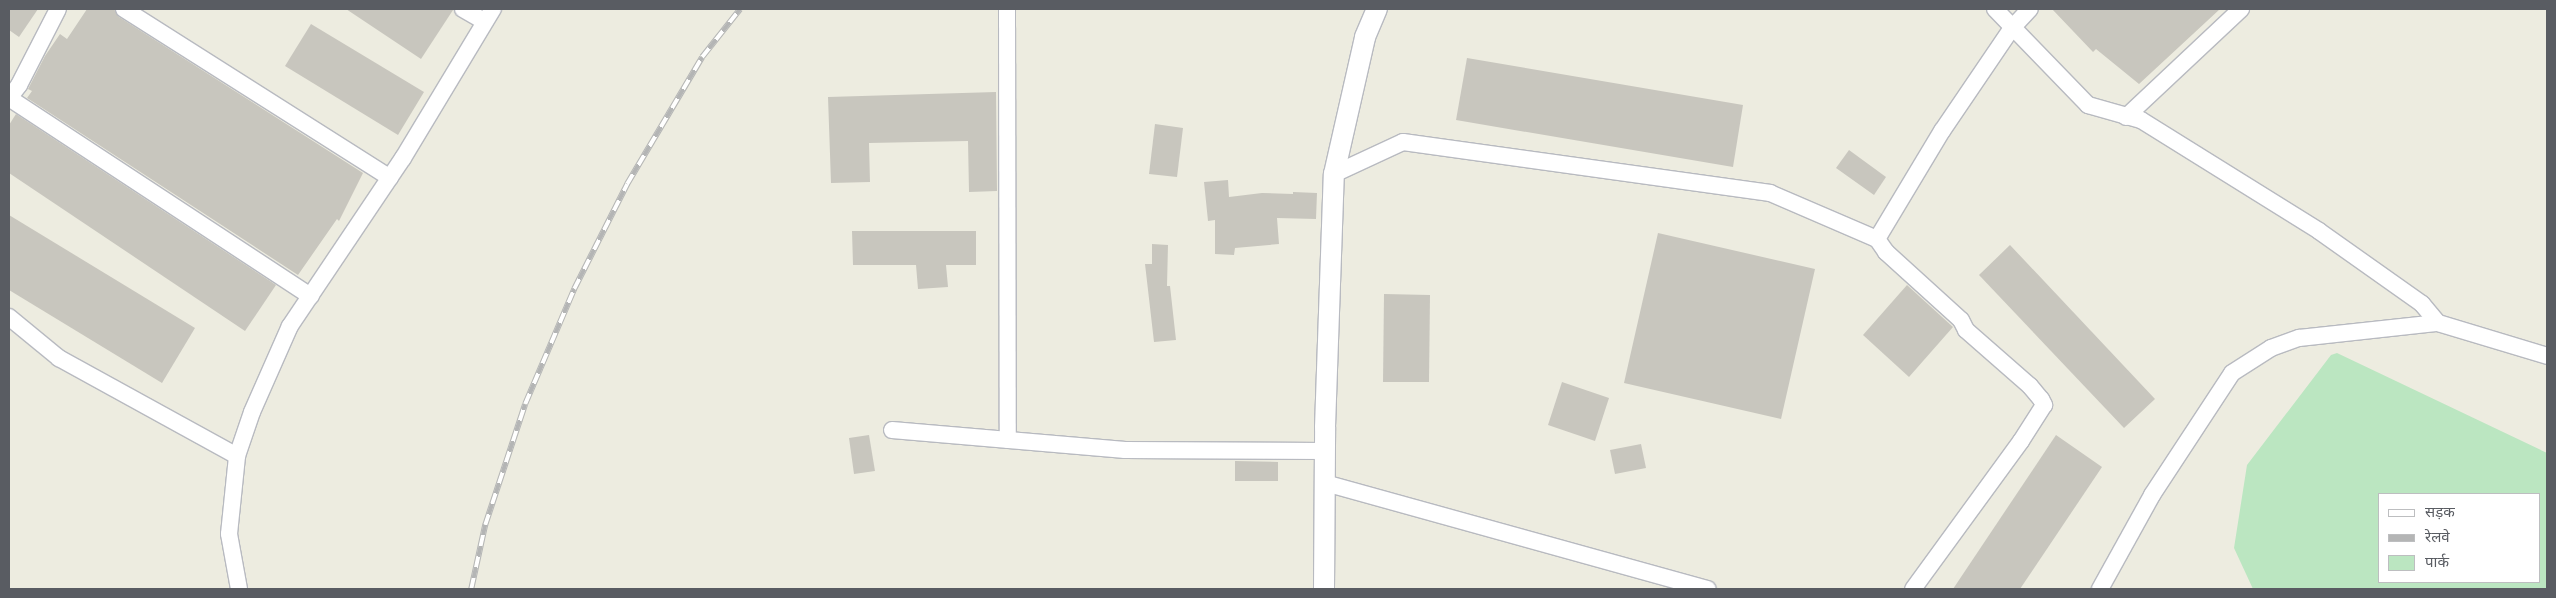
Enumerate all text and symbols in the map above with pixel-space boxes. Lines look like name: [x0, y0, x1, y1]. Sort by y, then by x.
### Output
legend: [2378, 493, 2541, 583]
text: सड़क: [2425, 503, 2455, 521]
text: रेलवे: [2425, 528, 2450, 546]
text: पार्क: [2425, 553, 2449, 571]

